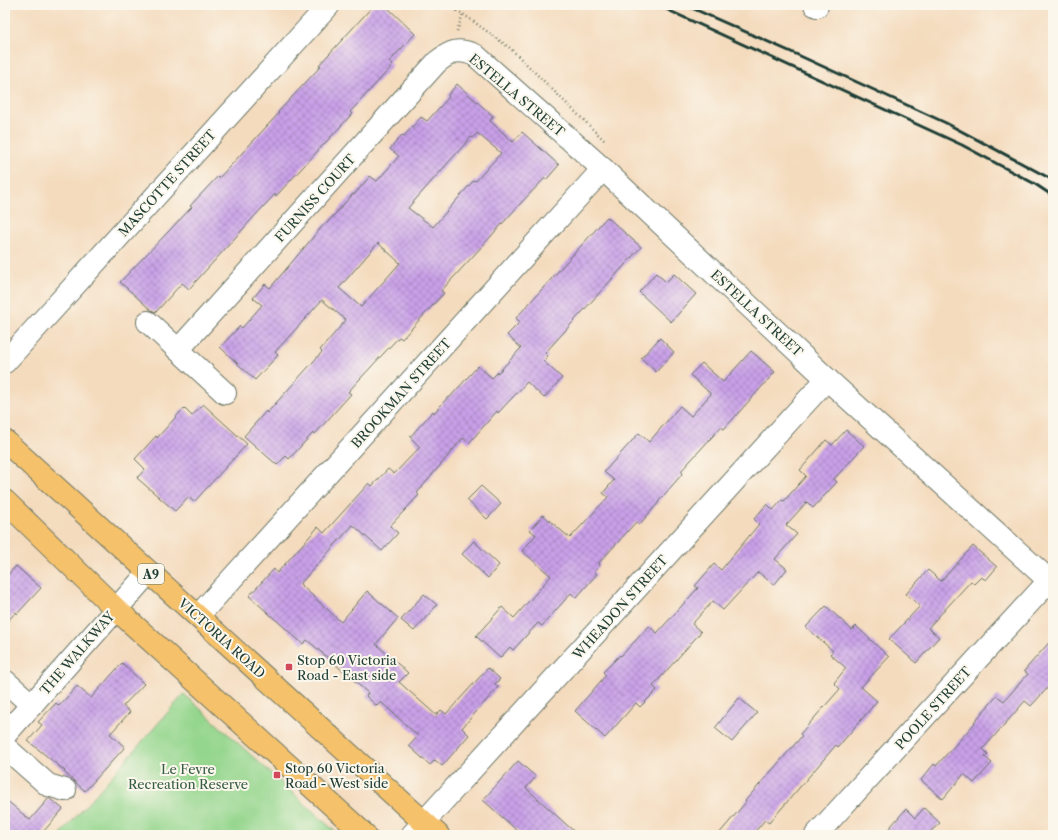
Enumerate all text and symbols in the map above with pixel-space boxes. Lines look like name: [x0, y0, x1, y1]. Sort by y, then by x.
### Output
street label: ESTELLA STREET: [466, 50, 568, 140]
street label: MASCOTTE STREET: [115, 126, 219, 240]
street label: FURNISS COURT: [271, 151, 359, 245]
street label: ESTELLA STREET: [708, 266, 806, 360]
street label: BROOKMAN STREET: [348, 335, 455, 451]
street label: WHEADON STREET: [569, 552, 671, 663]
road number: A9: [138, 564, 164, 584]
street label: VICTORIA ROAD: [174, 594, 269, 681]
street label: THE WALKWAY: [36, 607, 118, 698]
place label: Stop 60 Victoria Road - East side: [297, 652, 397, 683]
marker: Stop 60 Victoria Road - East side: [284, 662, 294, 672]
street label: POOLE STREET: [892, 663, 974, 753]
place label: Stop 60 Victoria Road - West side: [285, 760, 388, 791]
park label: Le Fevre Recreation Reserve: [128, 761, 248, 792]
marker: Stop 60 Victoria Road - West side: [272, 770, 282, 780]

